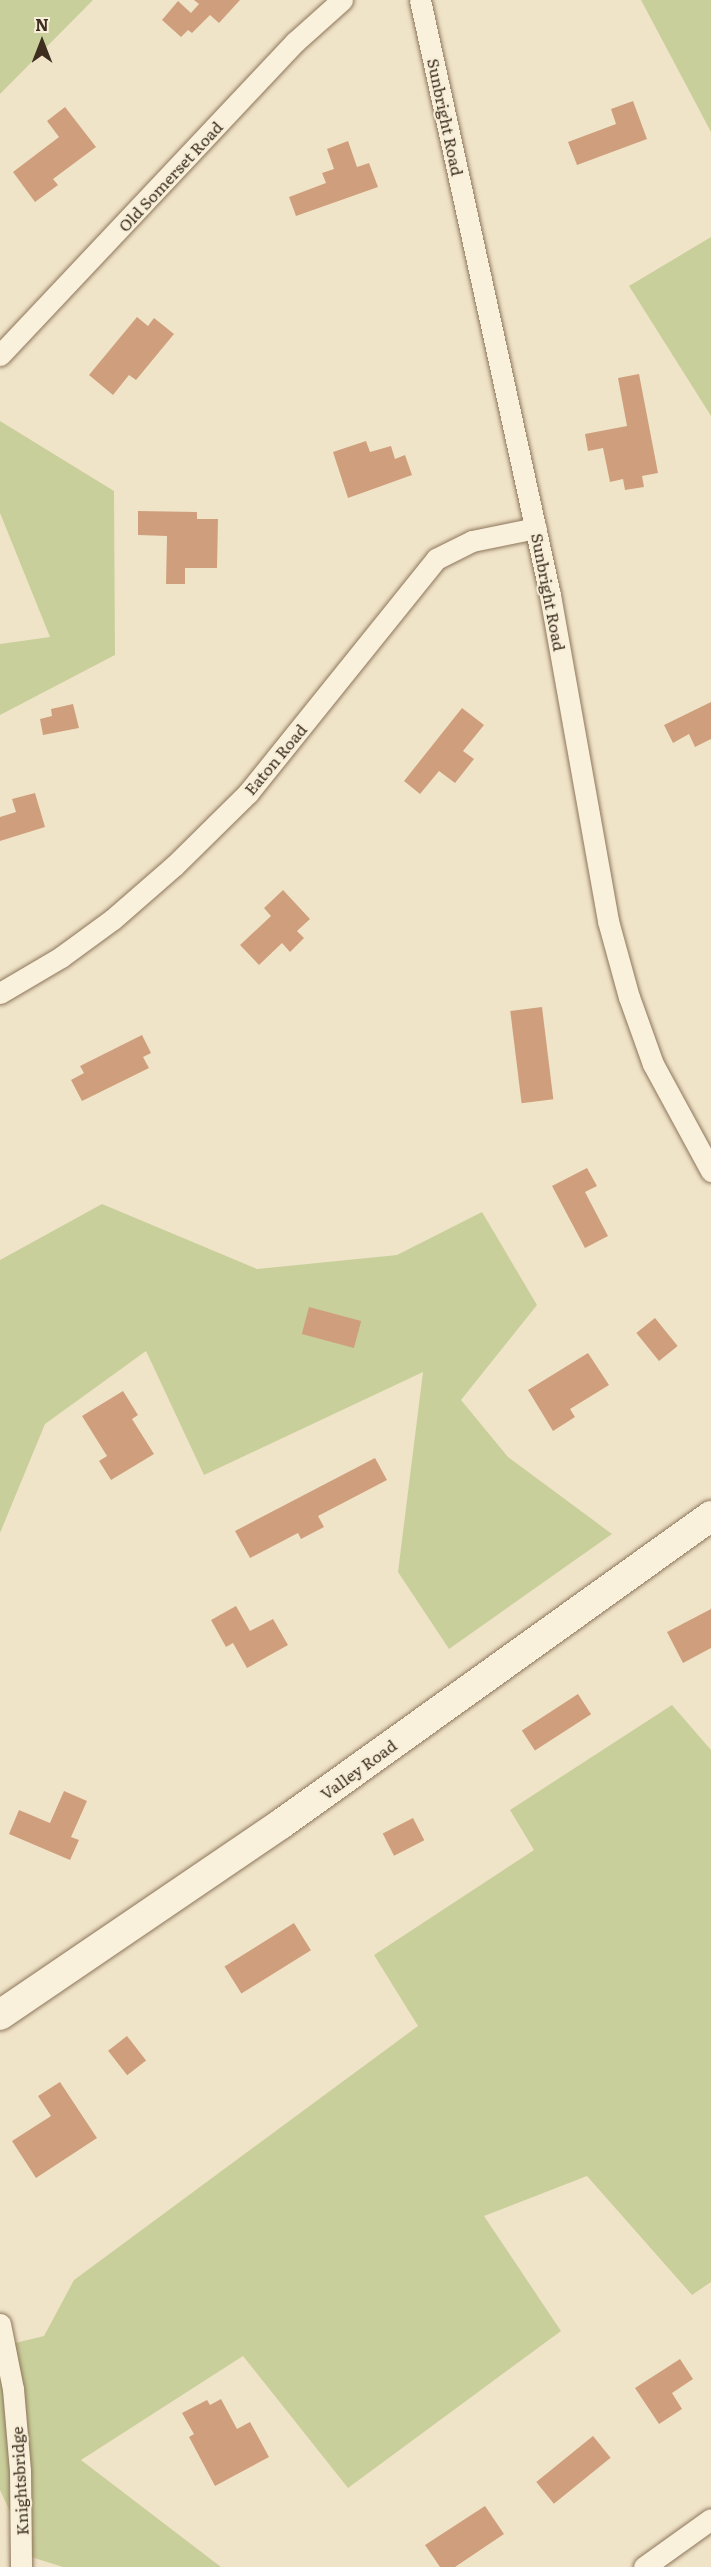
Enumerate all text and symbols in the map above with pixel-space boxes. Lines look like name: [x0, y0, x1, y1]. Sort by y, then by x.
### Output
north arrow: [12, 12, 72, 72]
text: N: [35, 12, 49, 36]
street label: Sunbright Road: [424, 57, 468, 177]
street label: Old Somerset Road: [114, 117, 226, 235]
street label: Sunbright Road: [528, 532, 570, 652]
street label: Eaton Road: [240, 720, 310, 798]
street label: Valley Road: [316, 1735, 400, 1803]
street label: Knightsbridge: [7, 2426, 31, 2536]

